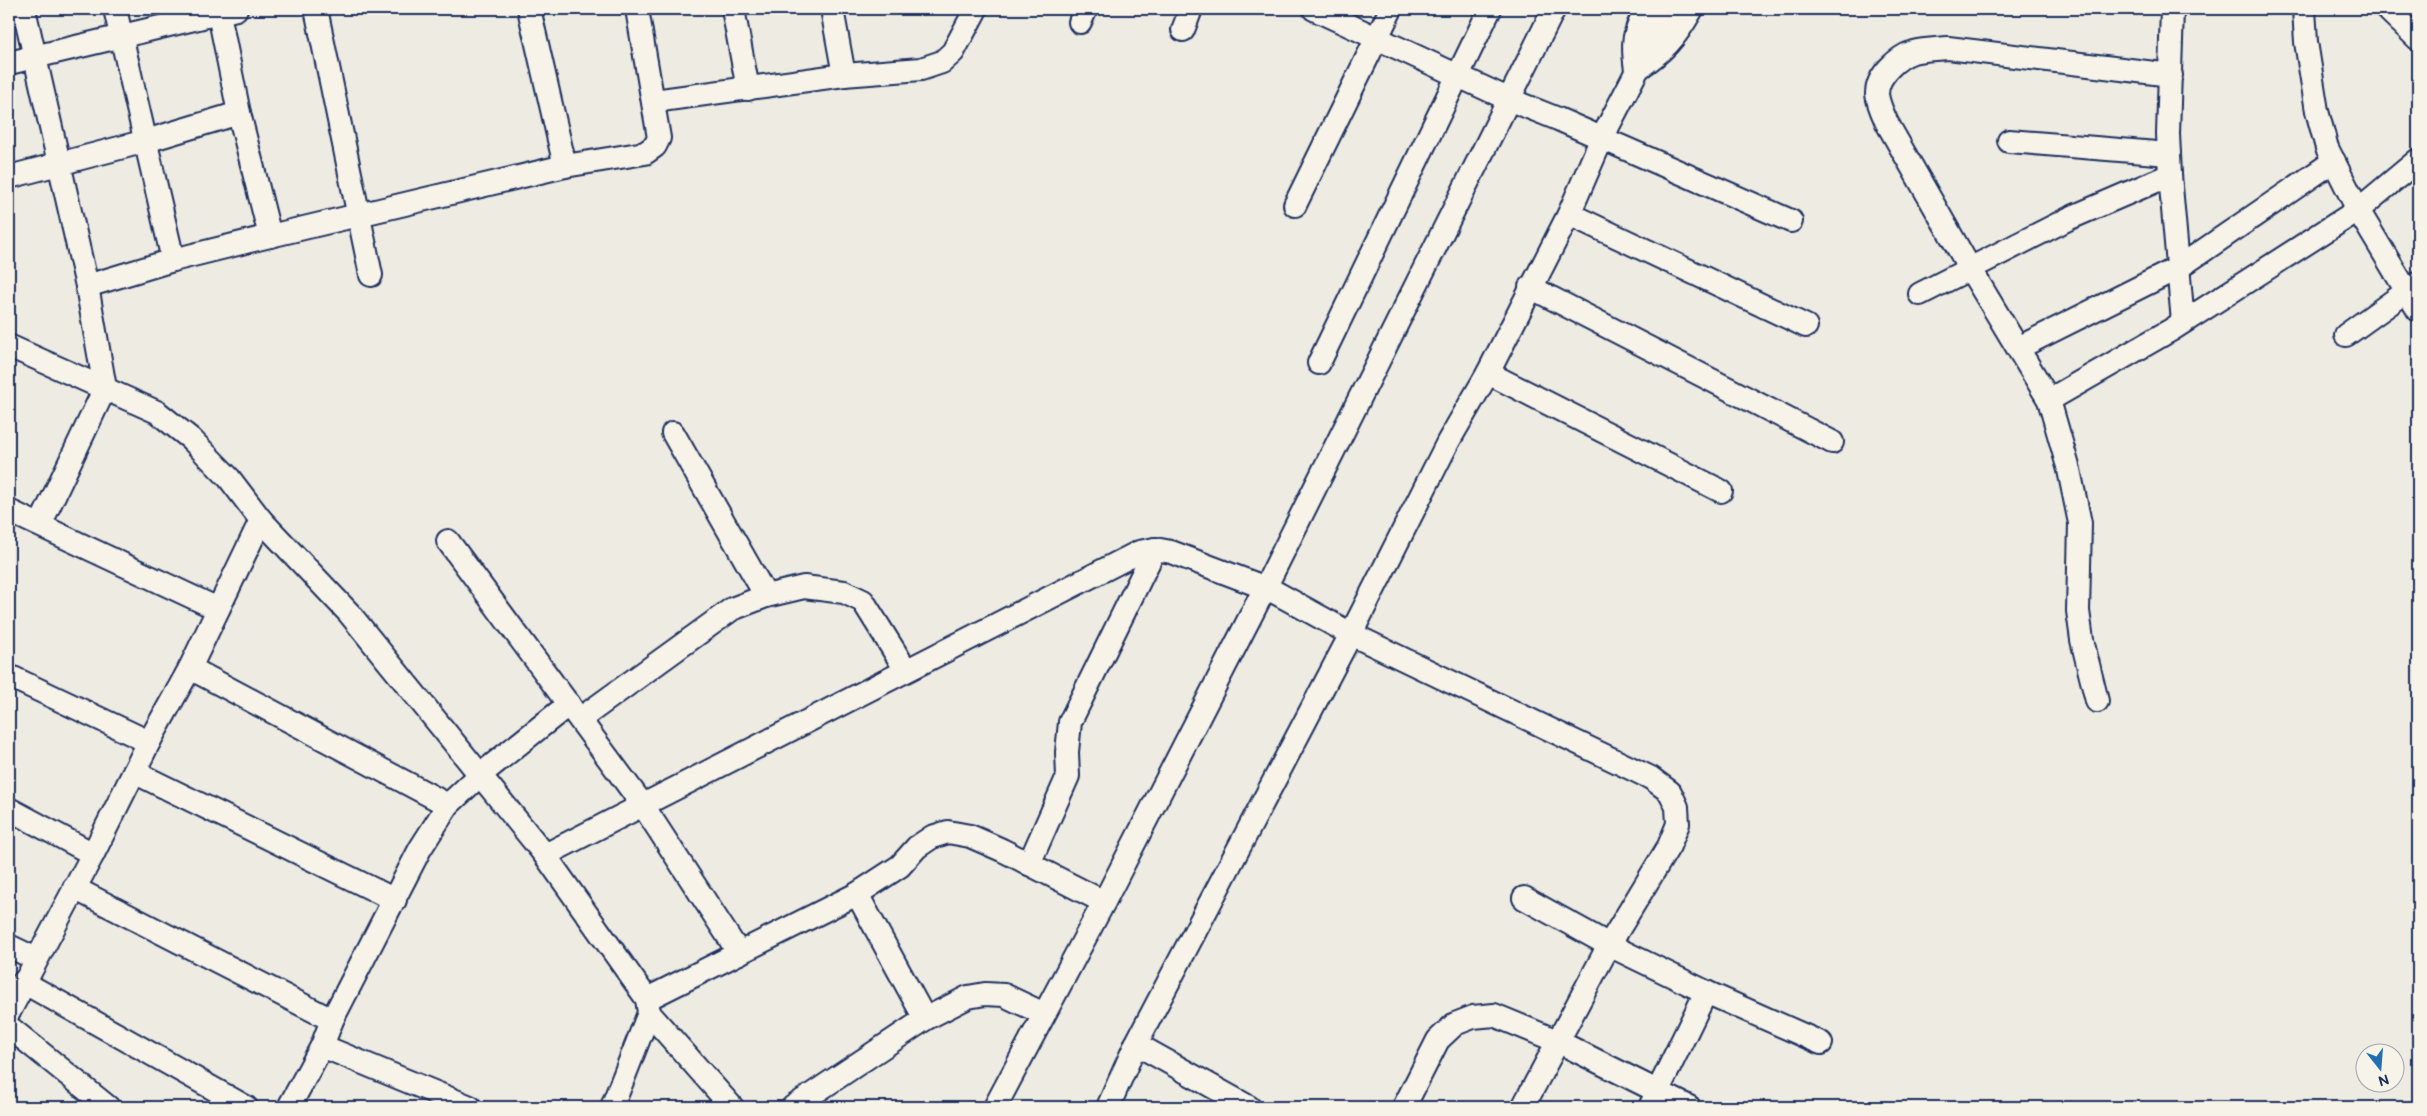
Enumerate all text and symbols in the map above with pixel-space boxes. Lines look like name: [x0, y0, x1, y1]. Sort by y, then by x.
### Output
north arrow: [2354, 1044, 2404, 1094]
text: N: [2376, 1070, 2391, 1090]

